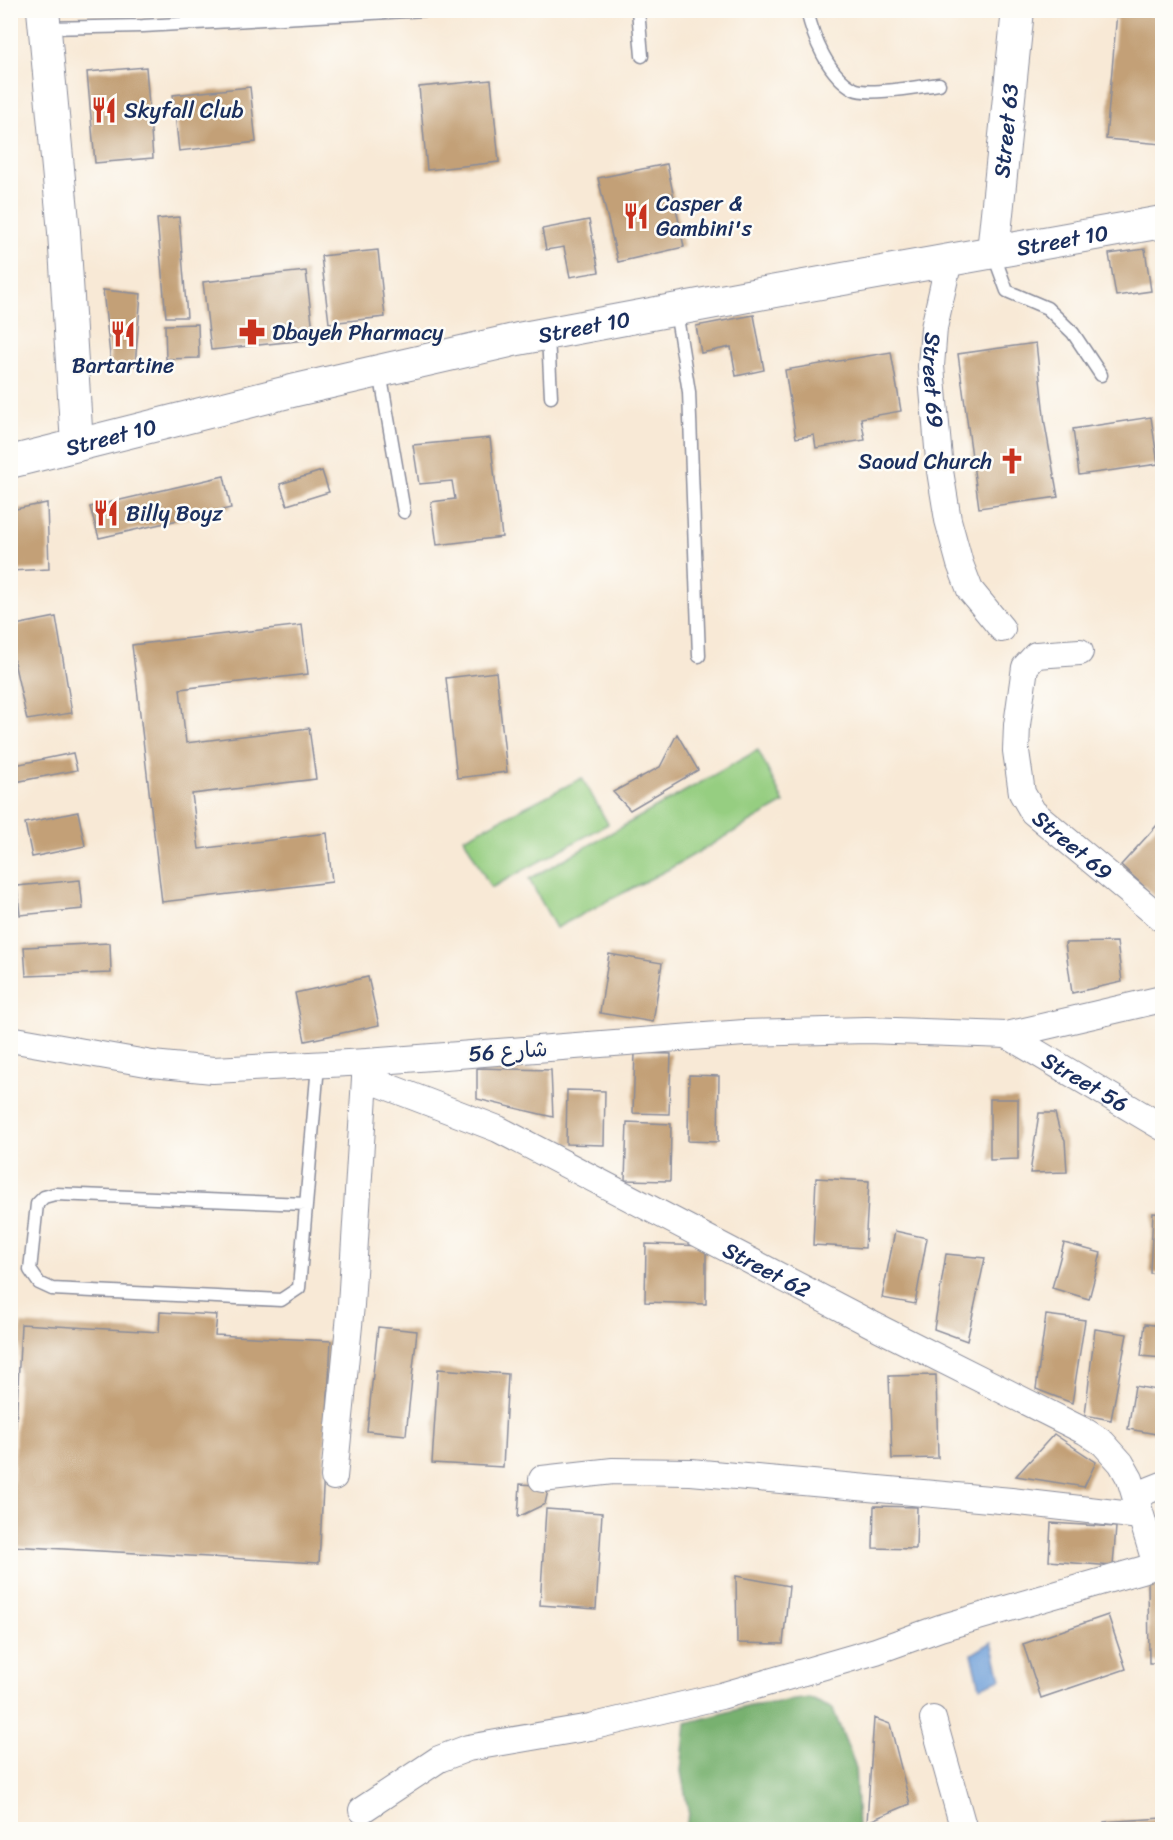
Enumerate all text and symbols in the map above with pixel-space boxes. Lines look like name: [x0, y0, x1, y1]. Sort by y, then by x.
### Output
street label: Street 63: [981, 82, 1030, 180]
place label: Skyfall Club: [124, 91, 244, 130]
restaurant icon: Skyfall Club: [89, 95, 119, 125]
place label: Casper & Gambini's: [656, 184, 753, 248]
restaurant icon: Casper & Gambini's: [621, 201, 651, 231]
street label: Street 10: [1013, 212, 1112, 267]
street label: Street 10: [535, 299, 633, 354]
place label: Dbayeh Pharmacy: [272, 313, 444, 352]
pharmacy icon: Dbayeh Pharmacy: [237, 317, 267, 347]
restaurant icon: Bartartine: [108, 319, 138, 349]
street label: Street 69: [911, 331, 956, 430]
place label: Bartartine: [72, 346, 174, 385]
street label: Street 10: [61, 406, 161, 467]
place label: Saoud Church: [858, 442, 992, 481]
church icon: Saoud Church: [997, 446, 1027, 476]
place label: Billy Boyz: [126, 494, 223, 533]
restaurant icon: Billy Boyz: [91, 498, 121, 528]
street label: Street 69: [1023, 799, 1122, 891]
street label: شارع 56: [467, 1029, 549, 1073]
street label: Street 56: [1034, 1040, 1136, 1123]
street label: Street 62: [716, 1230, 818, 1309]

